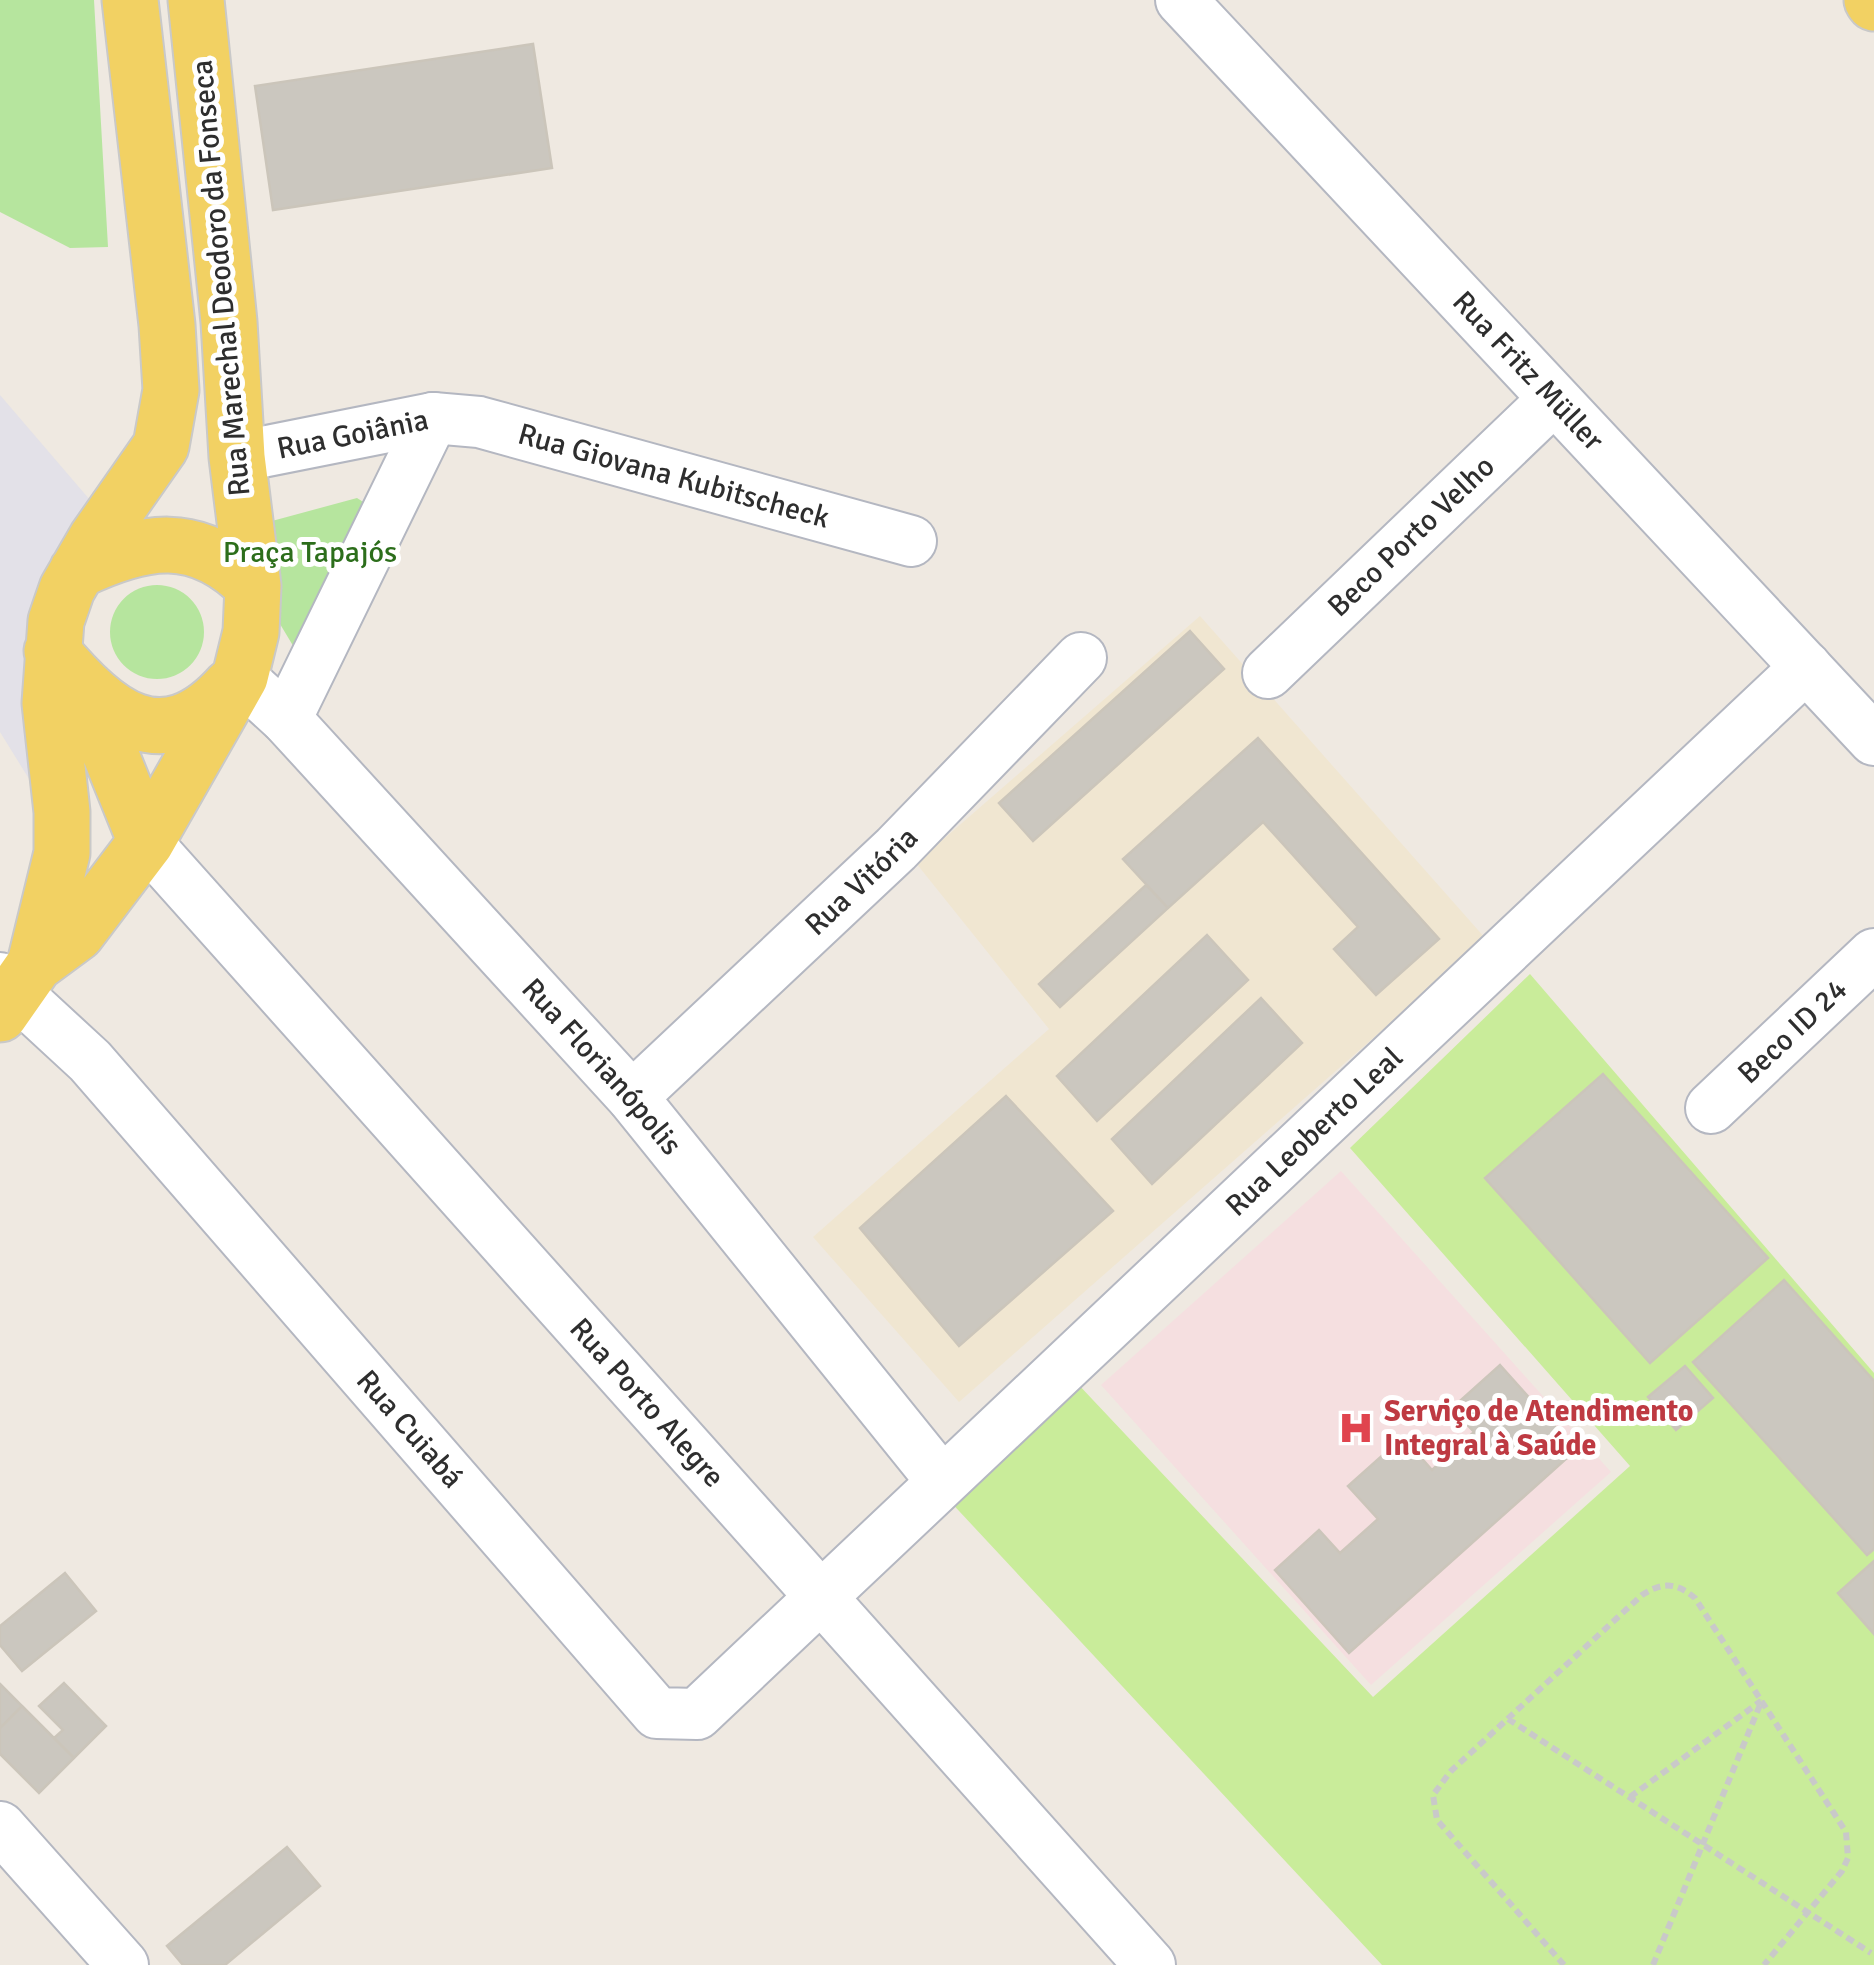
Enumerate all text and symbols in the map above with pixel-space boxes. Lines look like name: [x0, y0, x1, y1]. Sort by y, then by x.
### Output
street label: Rua Marechal Deodoro da Fonseca: [183, 58, 259, 498]
street label: Rua Fritz Müller: [1445, 283, 1612, 458]
street label: Rua Goiânia: [274, 401, 432, 467]
street label: Rua Giovana Kubitscheck: [514, 415, 834, 536]
street label: Beco Porto Velho: [1320, 448, 1502, 624]
park label: Praça Tapajós: [223, 534, 397, 571]
street label: Rua Vitória: [797, 819, 926, 943]
street label: Rua Florianópolis: [514, 970, 690, 1162]
street label: Beco ID 24: [1730, 971, 1855, 1091]
street label: Rua Leoberto Leal: [1218, 1039, 1410, 1224]
street label: Rua Porto Alegre: [562, 1310, 732, 1495]
street label: Rua Cuiabá: [349, 1362, 471, 1495]
place label: Serviço de Atendimento Integral à Saúde: [1384, 1393, 1693, 1464]
hospital icon: Serviço de Atendimento Integral à Saúde: [1337, 1409, 1375, 1447]

